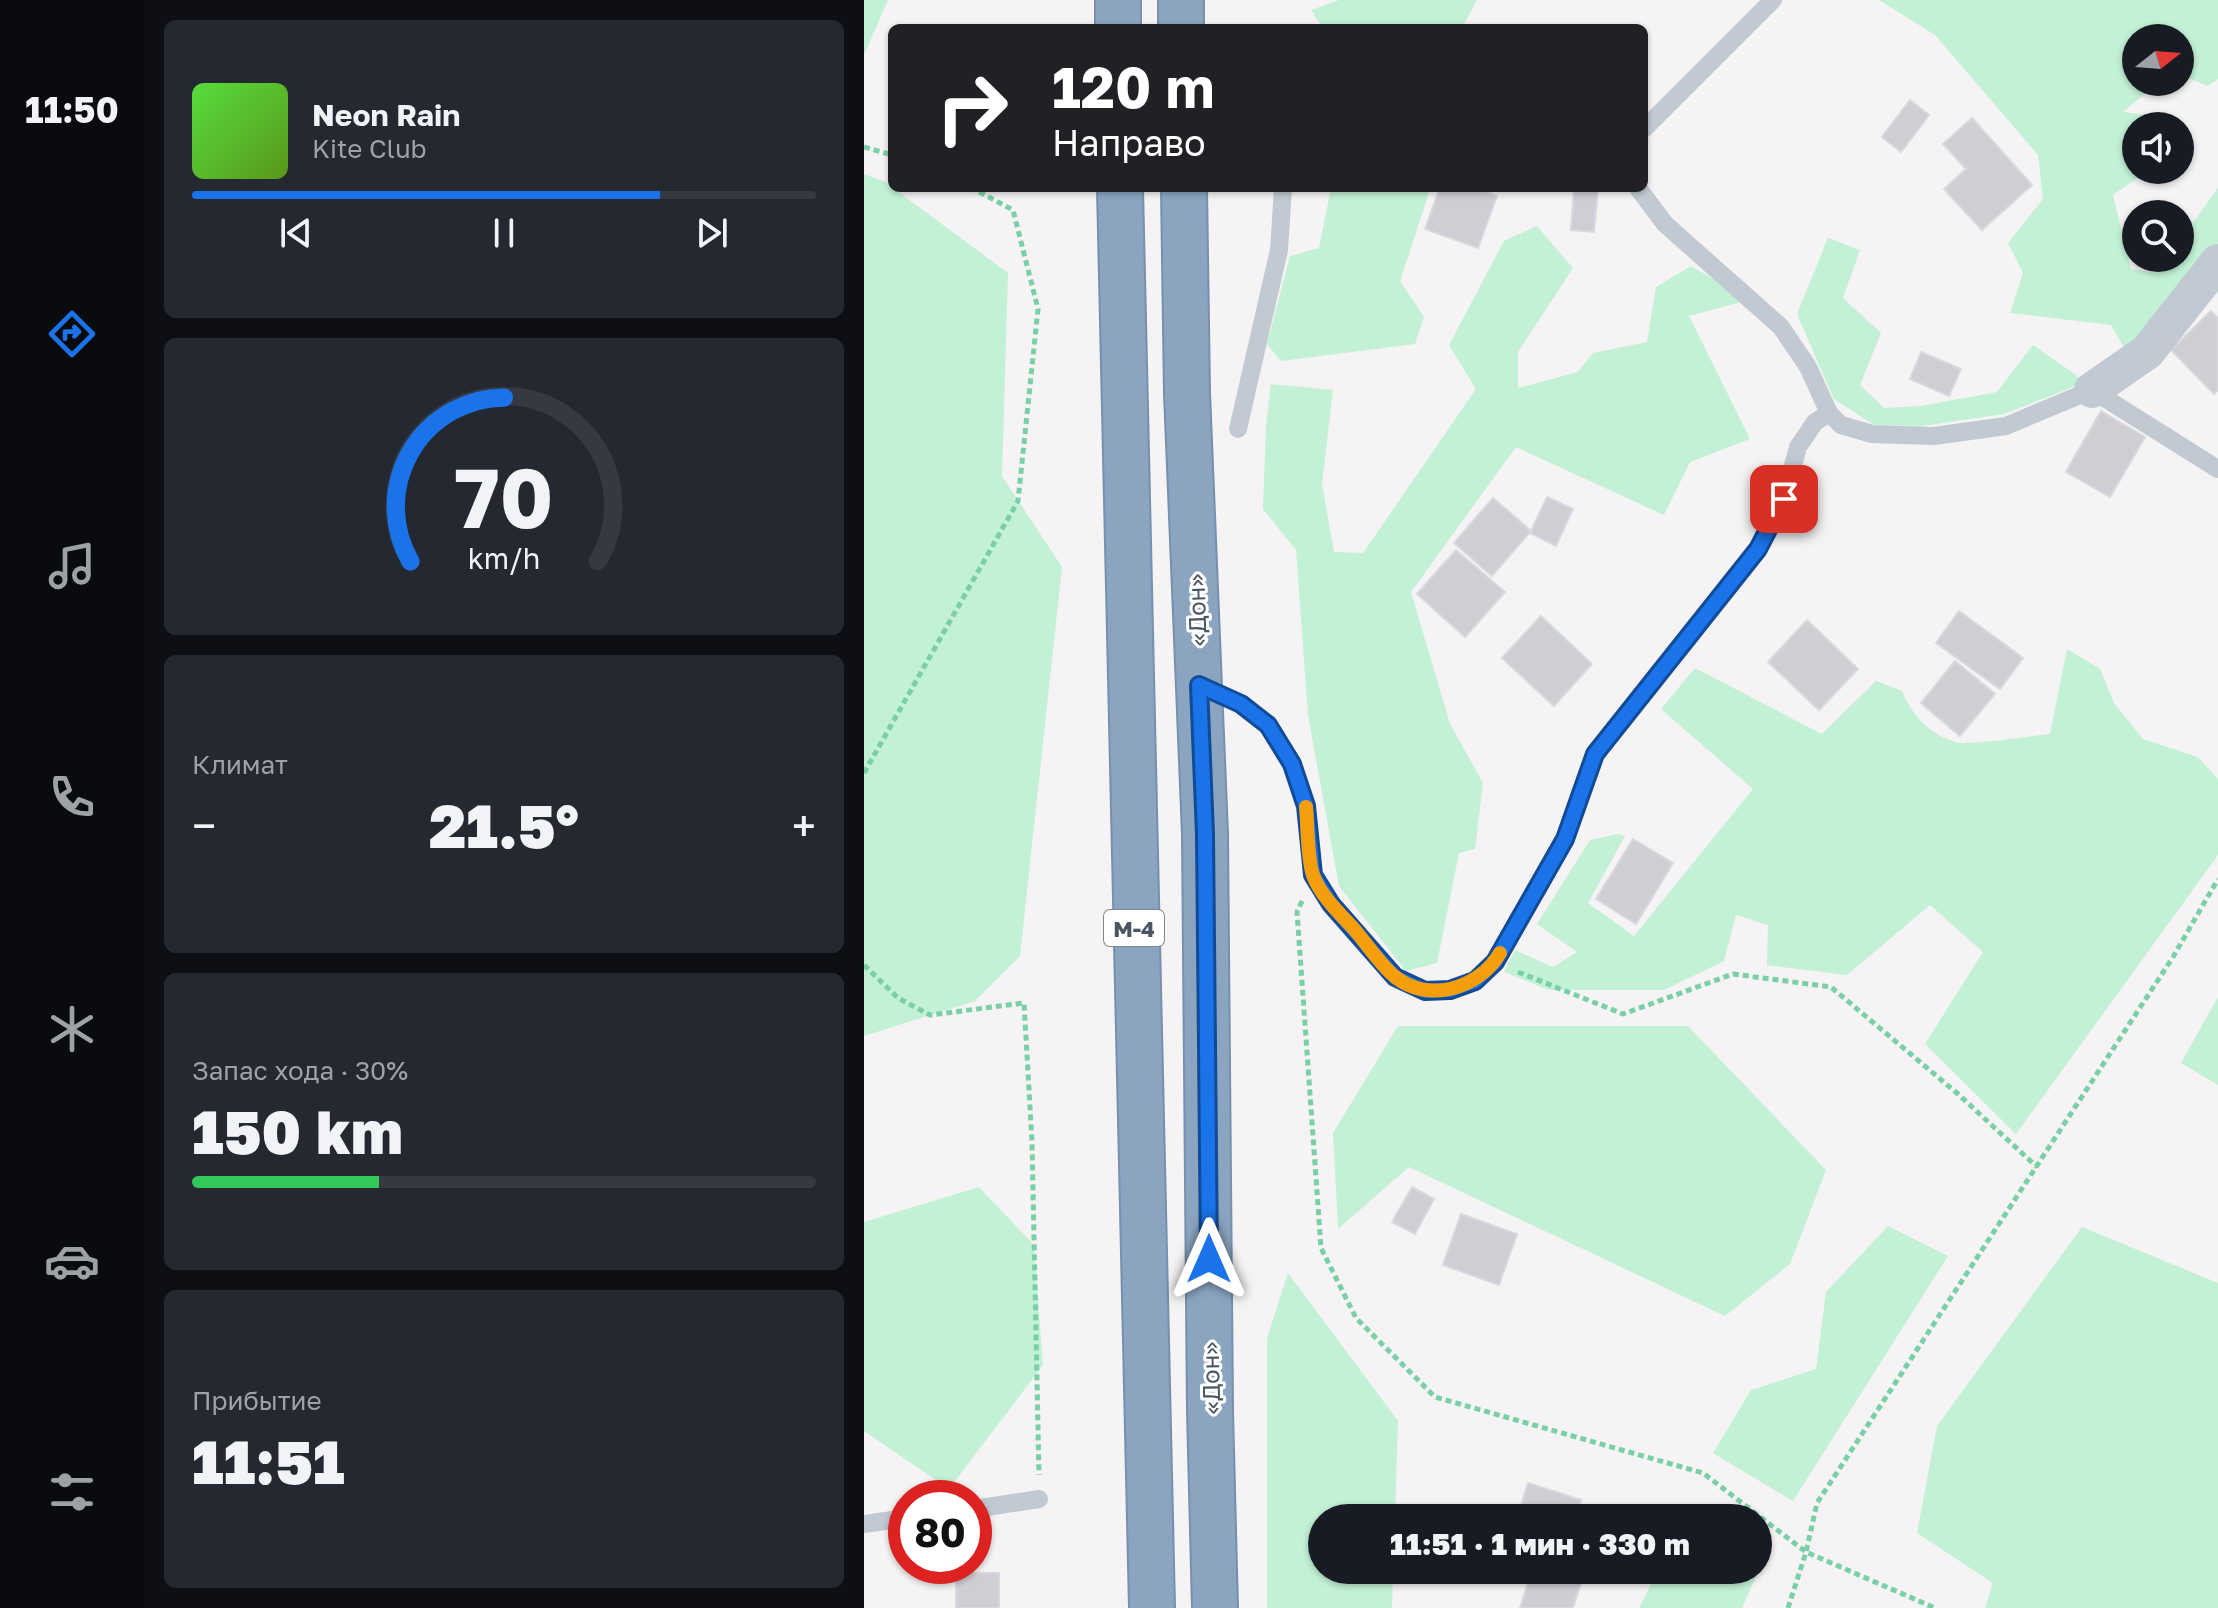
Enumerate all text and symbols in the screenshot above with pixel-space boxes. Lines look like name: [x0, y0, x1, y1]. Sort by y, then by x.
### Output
north arrow: [2122, 24, 2194, 96]
map controls: [2122, 24, 2194, 272]
text: 120 m: [1052, 53, 1214, 120]
icon: right: [920, 56, 1024, 160]
text: 11:50: [25, 88, 119, 131]
text: Neon Rain: [312, 97, 460, 133]
button: sound: [2122, 112, 2194, 184]
text: Направо: [1052, 121, 1206, 164]
text: Kite Club: [312, 133, 427, 164]
button: search: [2122, 200, 2194, 272]
icon: previous: [274, 211, 318, 255]
icon: pause: [482, 211, 526, 255]
icon: next: [690, 211, 734, 255]
icon: directions: [44, 306, 100, 362]
text: 70: [454, 446, 554, 546]
pin: [1750, 465, 1818, 533]
icon: arrive: [1762, 477, 1806, 521]
icon: music: [44, 538, 100, 594]
text: km/h: [468, 542, 540, 576]
street label: «Дон»: [1180, 573, 1212, 647]
text: Климат: [192, 749, 288, 780]
icon: phone: [44, 769, 100, 825]
text: 21.5°: [429, 789, 579, 861]
text: −: [192, 799, 216, 852]
text: +: [792, 799, 816, 852]
road number: М-4: [1104, 910, 1164, 946]
icon: climate: [44, 1001, 100, 1057]
text: Запас хода · 30%: [192, 1055, 408, 1086]
text: 150 km: [192, 1095, 403, 1167]
position arrow: [1167, 1217, 1251, 1301]
icon: car: [44, 1233, 100, 1289]
street label: «Дон»: [1195, 1341, 1225, 1415]
text: Прибытие: [192, 1385, 321, 1416]
text: 11:51: [192, 1425, 345, 1497]
icon: filters: [44, 1464, 100, 1520]
speed limit sign: 80: [888, 1480, 992, 1584]
text: 11:51 · 1 мин · 330 m: [1390, 1526, 1690, 1562]

